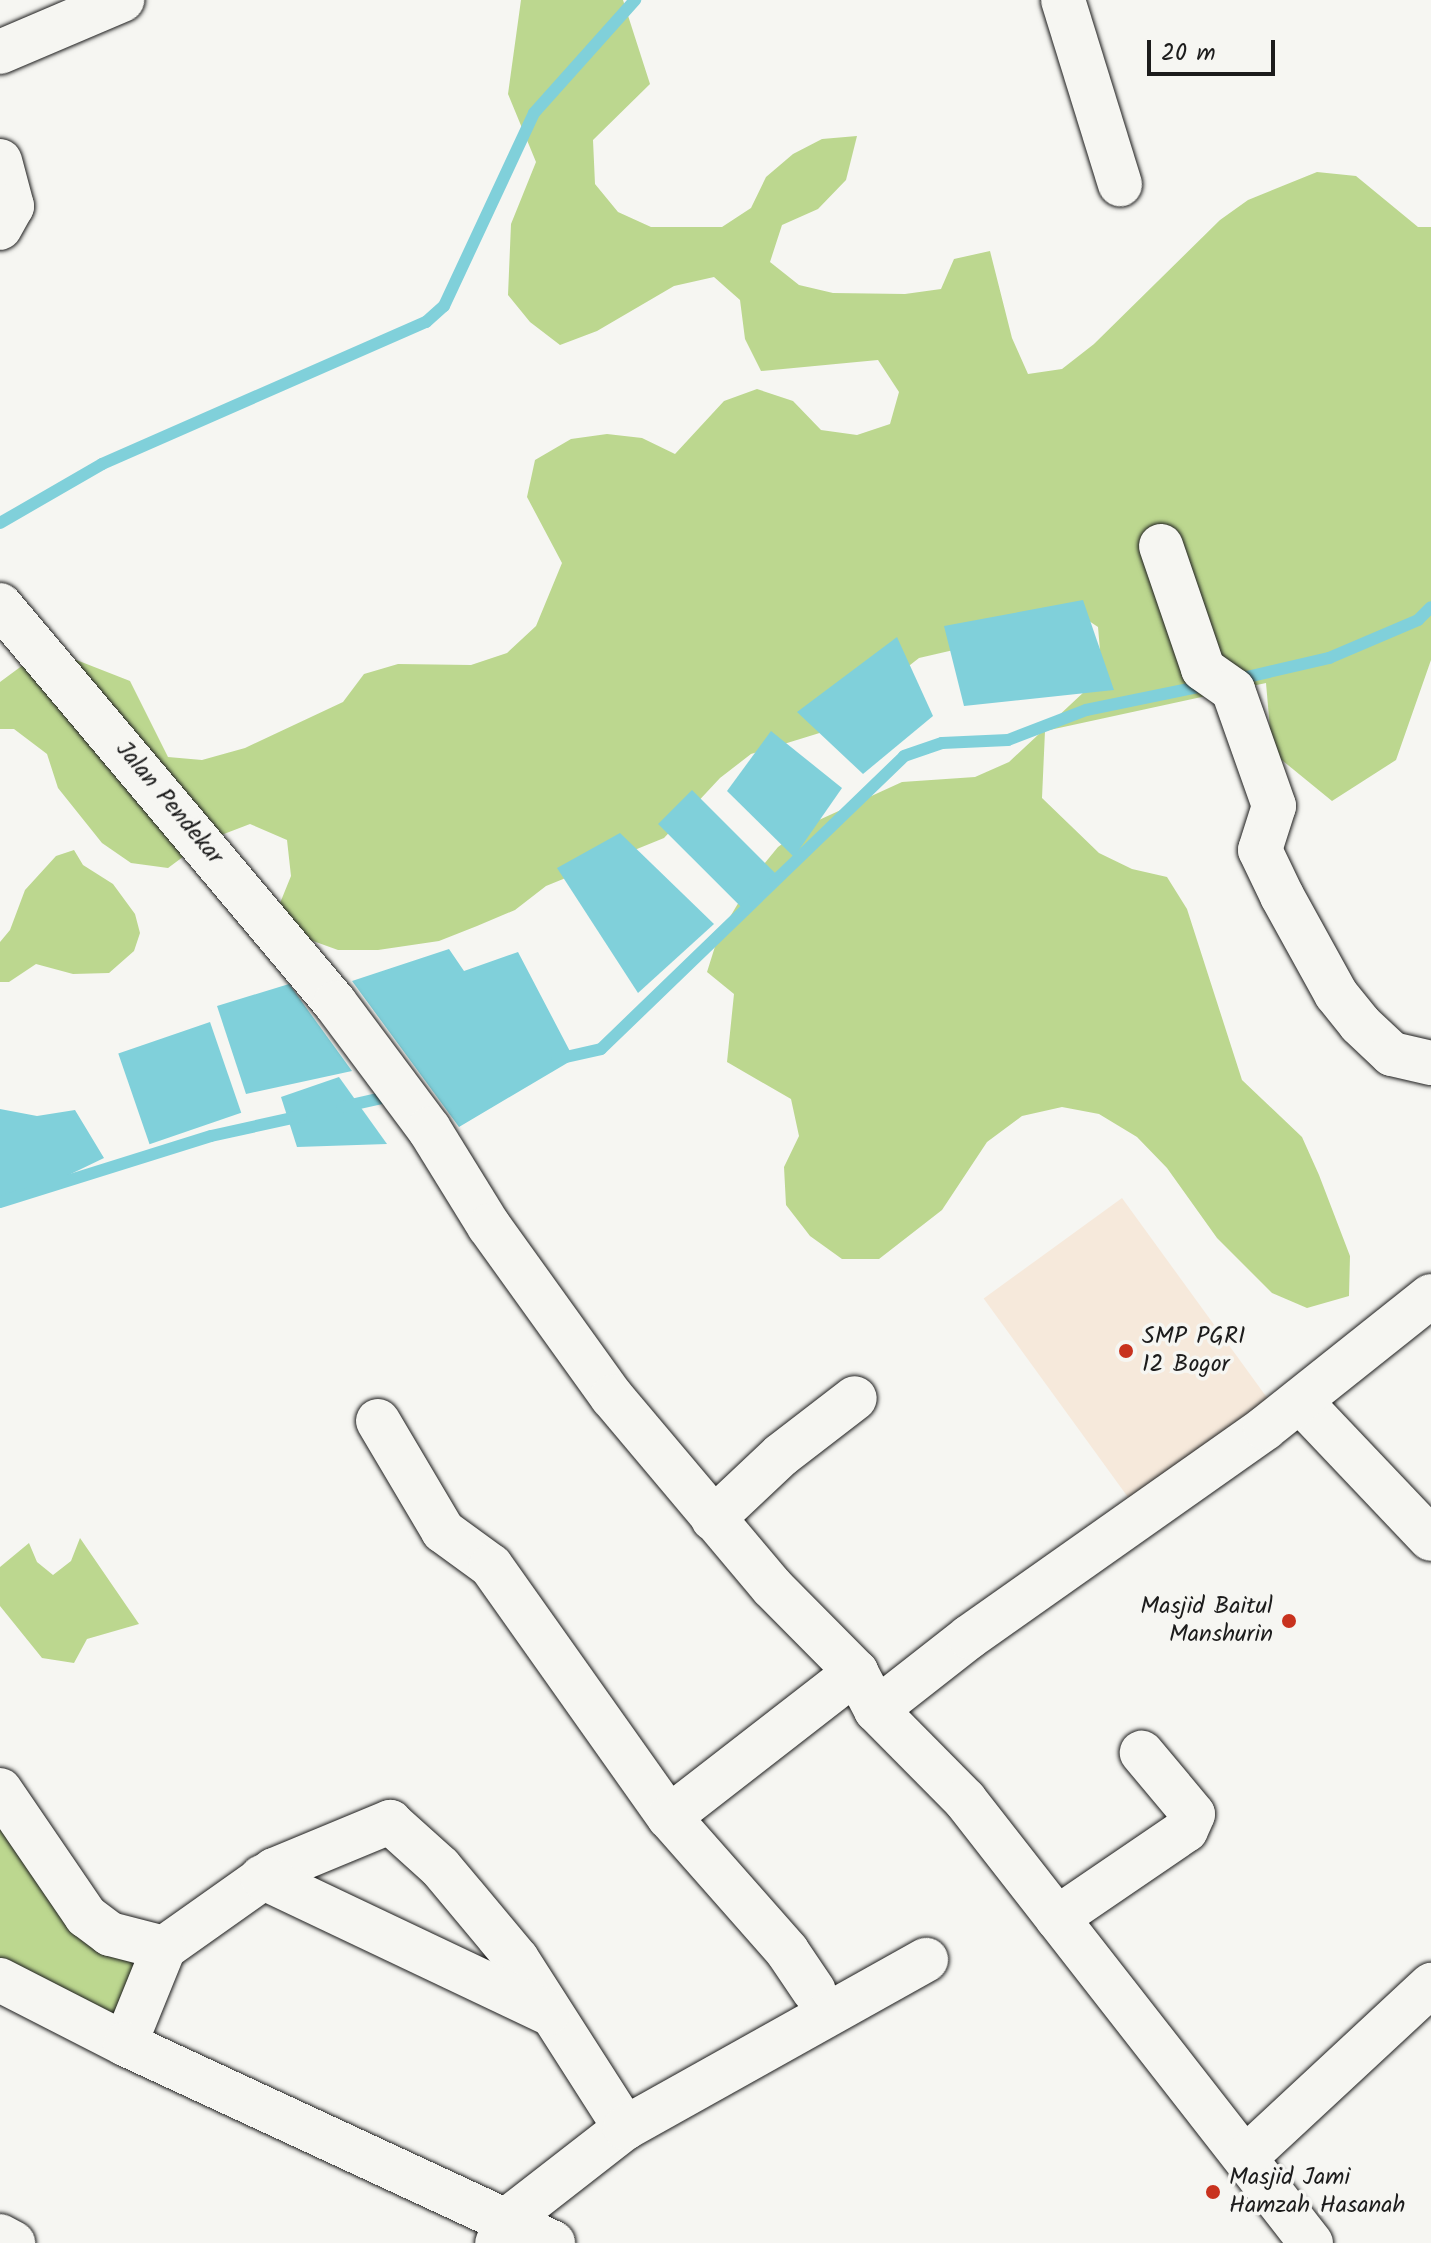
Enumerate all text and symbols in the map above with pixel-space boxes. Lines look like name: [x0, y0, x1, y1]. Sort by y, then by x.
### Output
scale bar: [1151, 24, 1279, 74]
text: 20 m: [1161, 34, 1216, 73]
street label: Jalan Pendekar: [109, 736, 229, 870]
place label: SMP PGRI 12 Bogor: [1142, 1323, 1245, 1379]
marker: SMP PGRI 12 Bogor: [1117, 1342, 1135, 1360]
place label: Masjid Baitul Manshurin: [1140, 1593, 1273, 1649]
marker: Masjid Baitul Manshurin: [1280, 1612, 1298, 1630]
place label: Masjid Jami Hamzah Hasanah: [1229, 2164, 1405, 2220]
marker: Masjid Jami Hamzah Hasanah: [1204, 2183, 1222, 2201]

